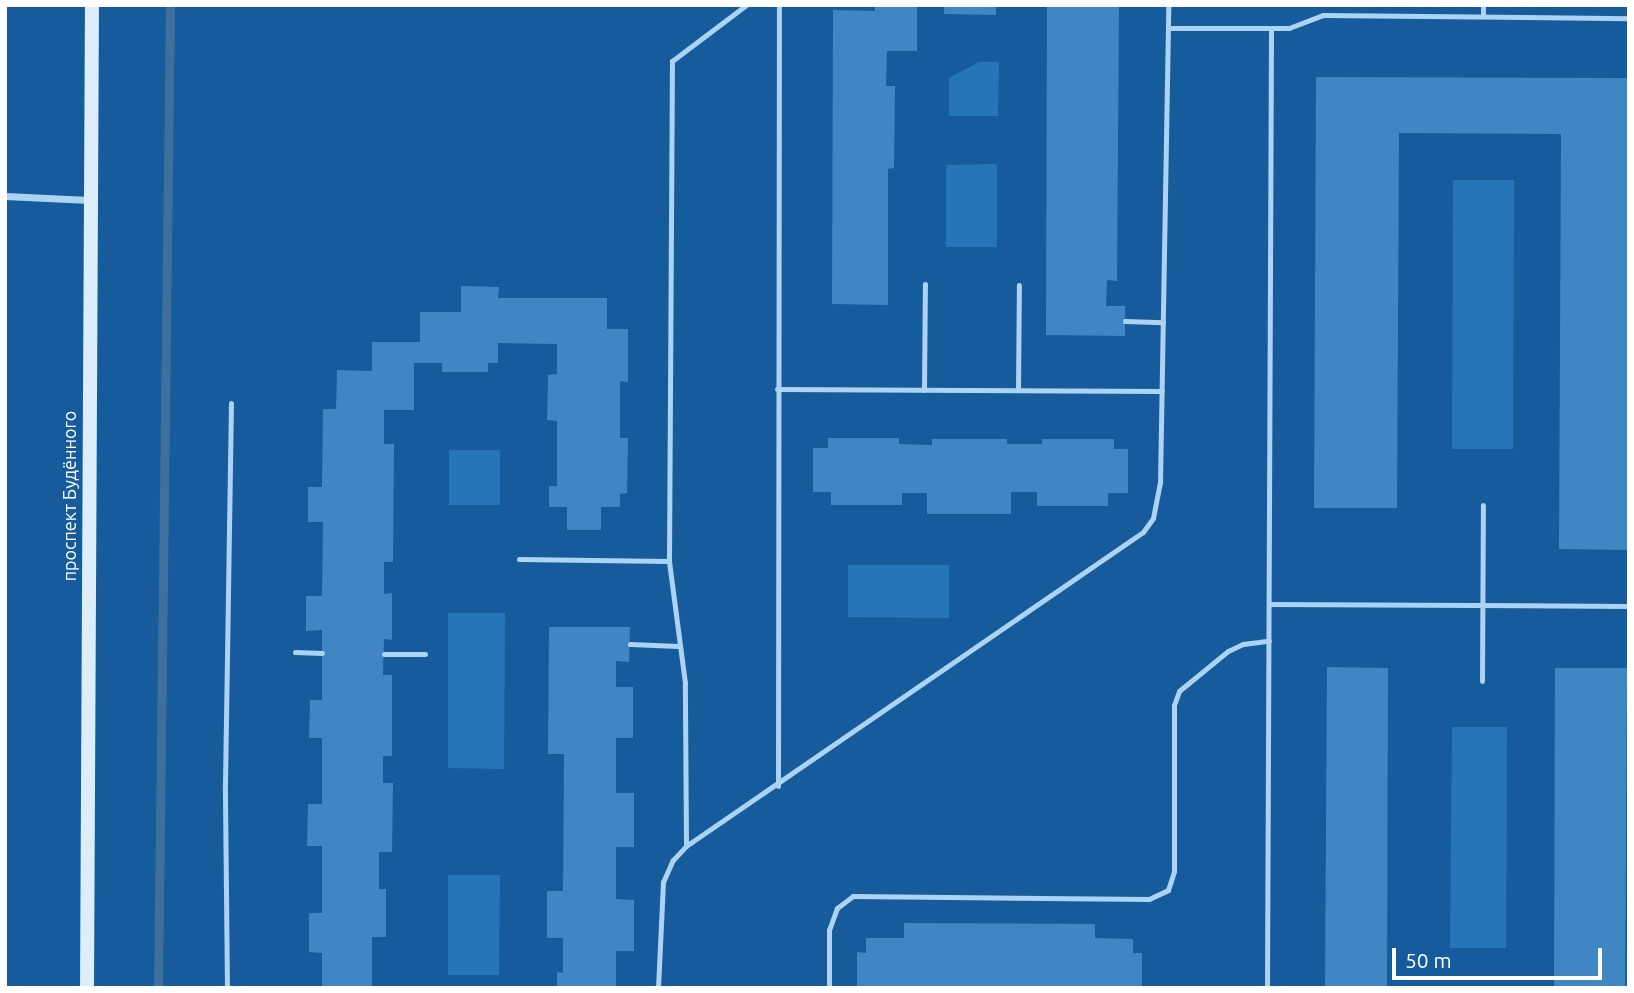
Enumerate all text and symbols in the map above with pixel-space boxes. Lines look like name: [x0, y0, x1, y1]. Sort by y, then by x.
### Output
street label: проспект Будённого: [58, 411, 80, 581]
scale bar: [1396, 934, 1606, 978]
text: 50 m: [1405, 948, 1452, 972]

